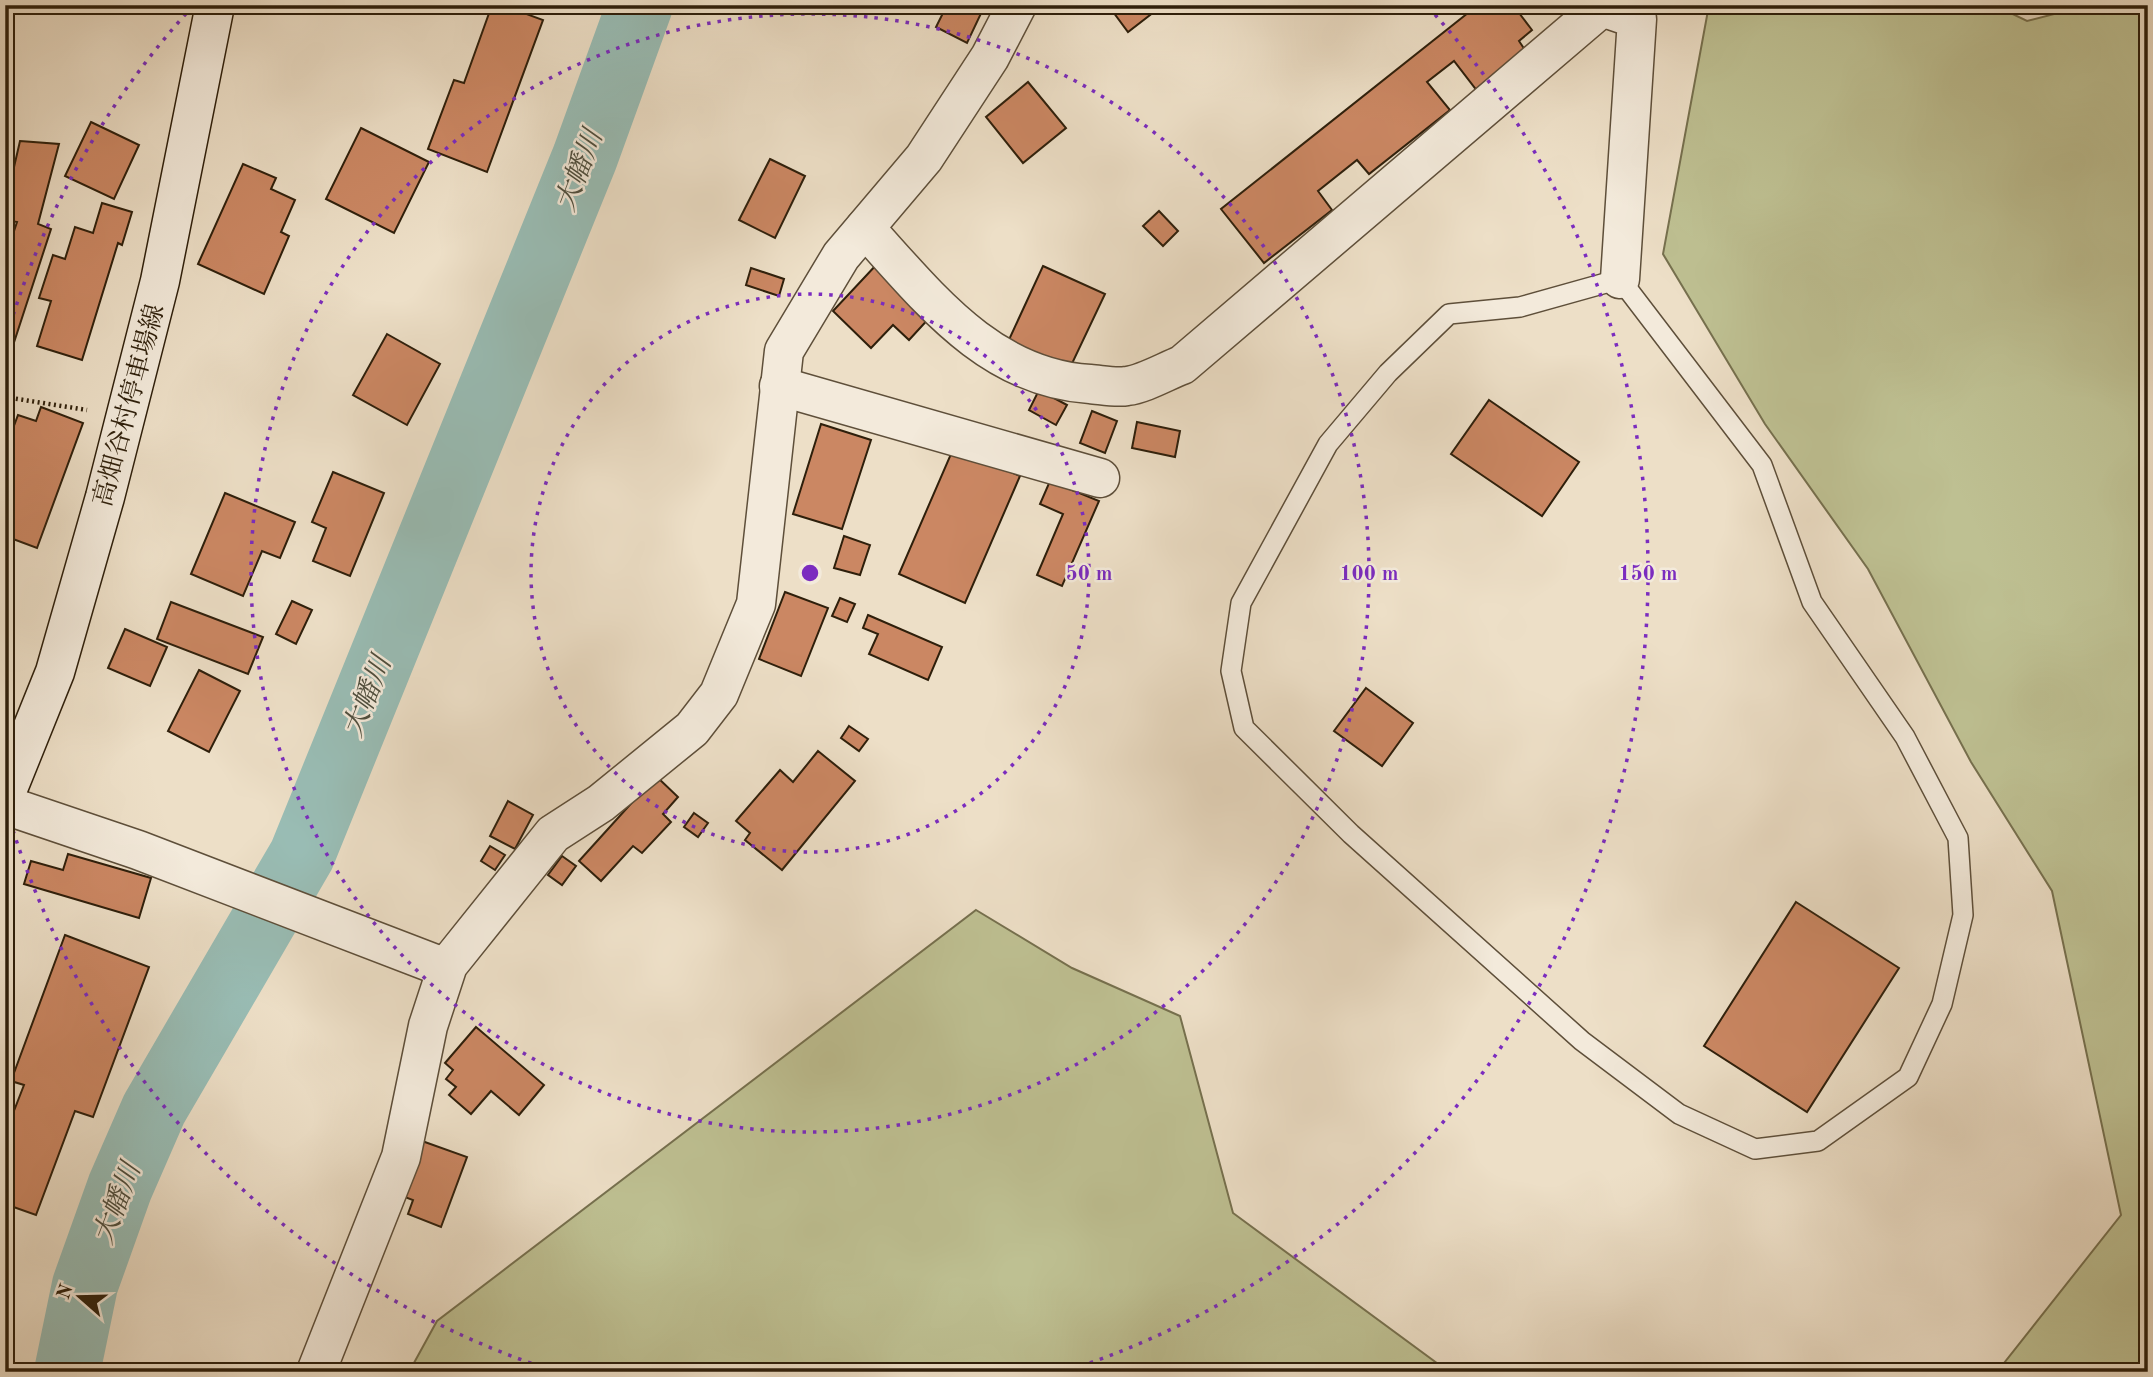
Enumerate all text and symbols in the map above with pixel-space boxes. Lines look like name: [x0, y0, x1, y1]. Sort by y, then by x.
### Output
water label: 大幡川: [550, 123, 610, 215]
street label: 高畑谷村停車場線: [89, 301, 169, 509]
centre of rings: [798, 561, 822, 585]
text: 50 m: [1065, 564, 1113, 585]
text: 100 m: [1339, 564, 1399, 585]
text: 150 m: [1618, 564, 1678, 585]
water label: 大幡川: [337, 649, 399, 741]
water label: 大幡川: [88, 1156, 148, 1248]
north arrow: [46, 1262, 116, 1332]
text: N: [55, 1282, 78, 1302]

